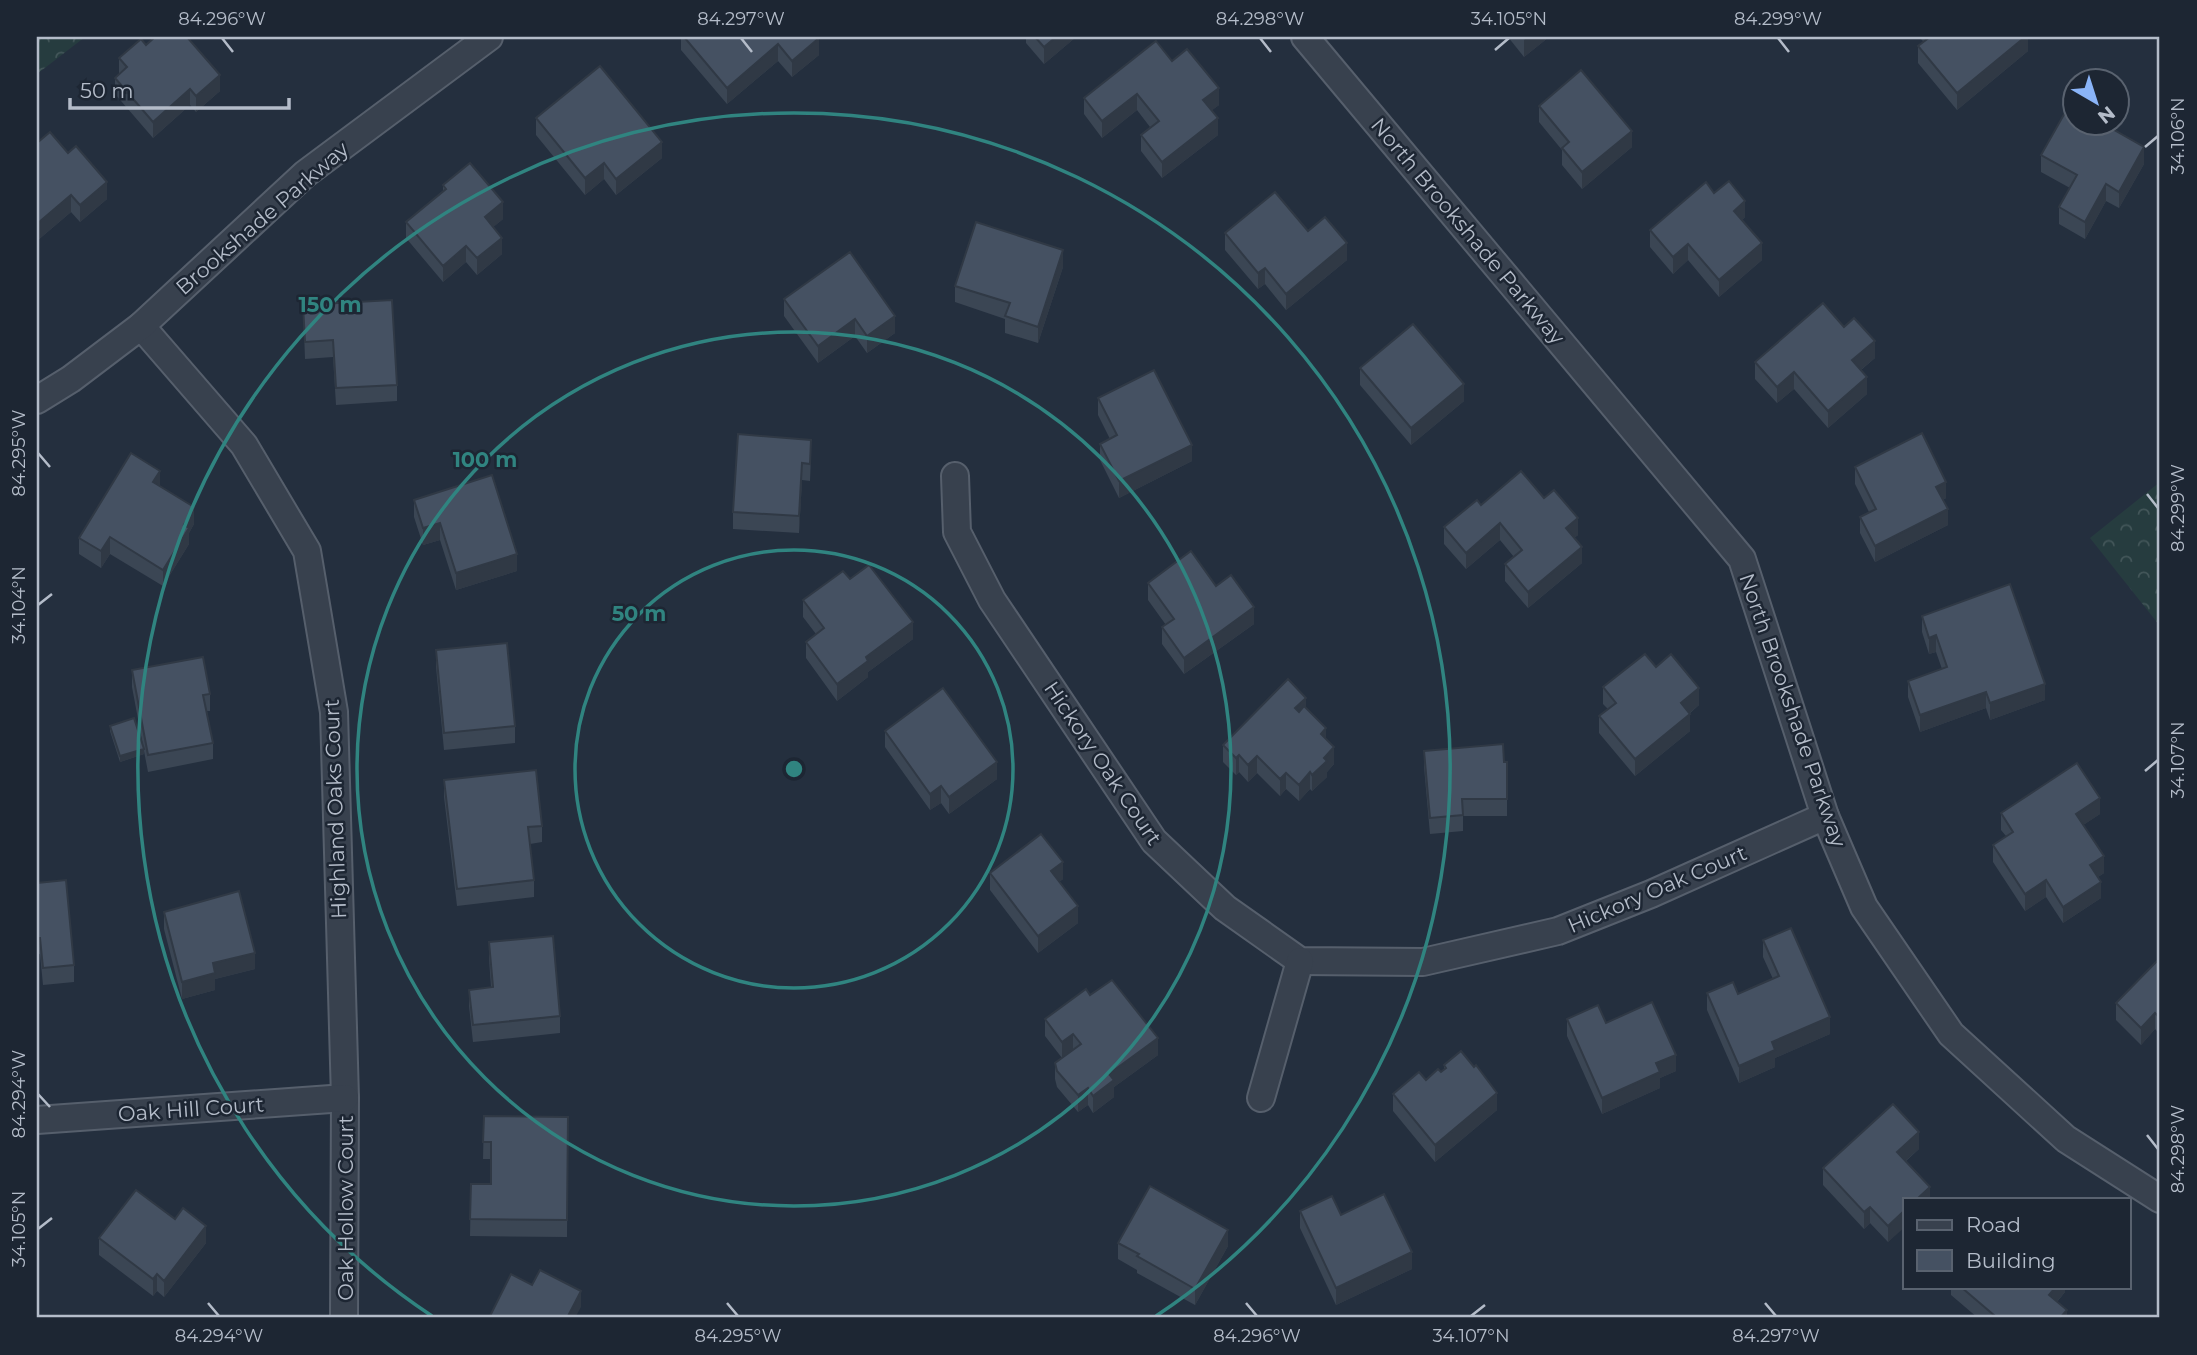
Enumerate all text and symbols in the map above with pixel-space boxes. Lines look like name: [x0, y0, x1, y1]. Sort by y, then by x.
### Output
text: 84.296°W: [178, 8, 266, 30]
text: 84.297°W: [697, 8, 785, 30]
text: 84.298°W: [1216, 8, 1304, 30]
text: 34.105°N: [1471, 8, 1547, 30]
text: 84.299°W: [1734, 8, 1822, 30]
scale bar: [70, 66, 289, 110]
north arrow: [2060, 66, 2130, 136]
text: 50 m: [80, 78, 134, 103]
text: 34.106°N: [2167, 97, 2189, 175]
text: N: [2093, 101, 2120, 129]
street label: North Brookshade Parkway: [1366, 113, 1570, 350]
street label: Brookshade Parkway: [171, 136, 354, 300]
text: 150 m: [299, 292, 361, 317]
text: 84.295°W: [8, 410, 30, 496]
text: 100 m: [453, 447, 517, 472]
text: 84.299°W: [2167, 464, 2189, 552]
text: 34.104°N: [8, 566, 30, 644]
street label: North Brookshade Parkway: [1734, 570, 1852, 851]
text: 50 m: [612, 601, 666, 626]
street label: Hickory Oak Court: [1039, 676, 1167, 850]
street label: Highland Oaks Court: [319, 699, 351, 919]
text: 34.107°N: [2167, 721, 2189, 799]
centre of rings: [782, 757, 806, 781]
street label: Hickory Oak Court: [1564, 840, 1750, 938]
text: 84.294°W: [8, 1050, 30, 1138]
street label: Oak Hill Court: [117, 1091, 265, 1127]
text: 84.298°W: [2167, 1105, 2189, 1193]
street label: Oak Hollow Court: [333, 1115, 358, 1301]
text: 34.105°N: [8, 1191, 30, 1267]
legend: [1903, 1198, 2130, 1288]
text: Road: [1966, 1212, 2021, 1237]
text: Building: [1966, 1248, 2056, 1273]
text: 84.294°W: [175, 1325, 263, 1347]
text: 84.295°W: [695, 1325, 781, 1347]
text: 84.296°W: [1213, 1325, 1301, 1347]
text: 34.107°N: [1432, 1325, 1510, 1347]
text: 84.297°W: [1732, 1325, 1820, 1347]

